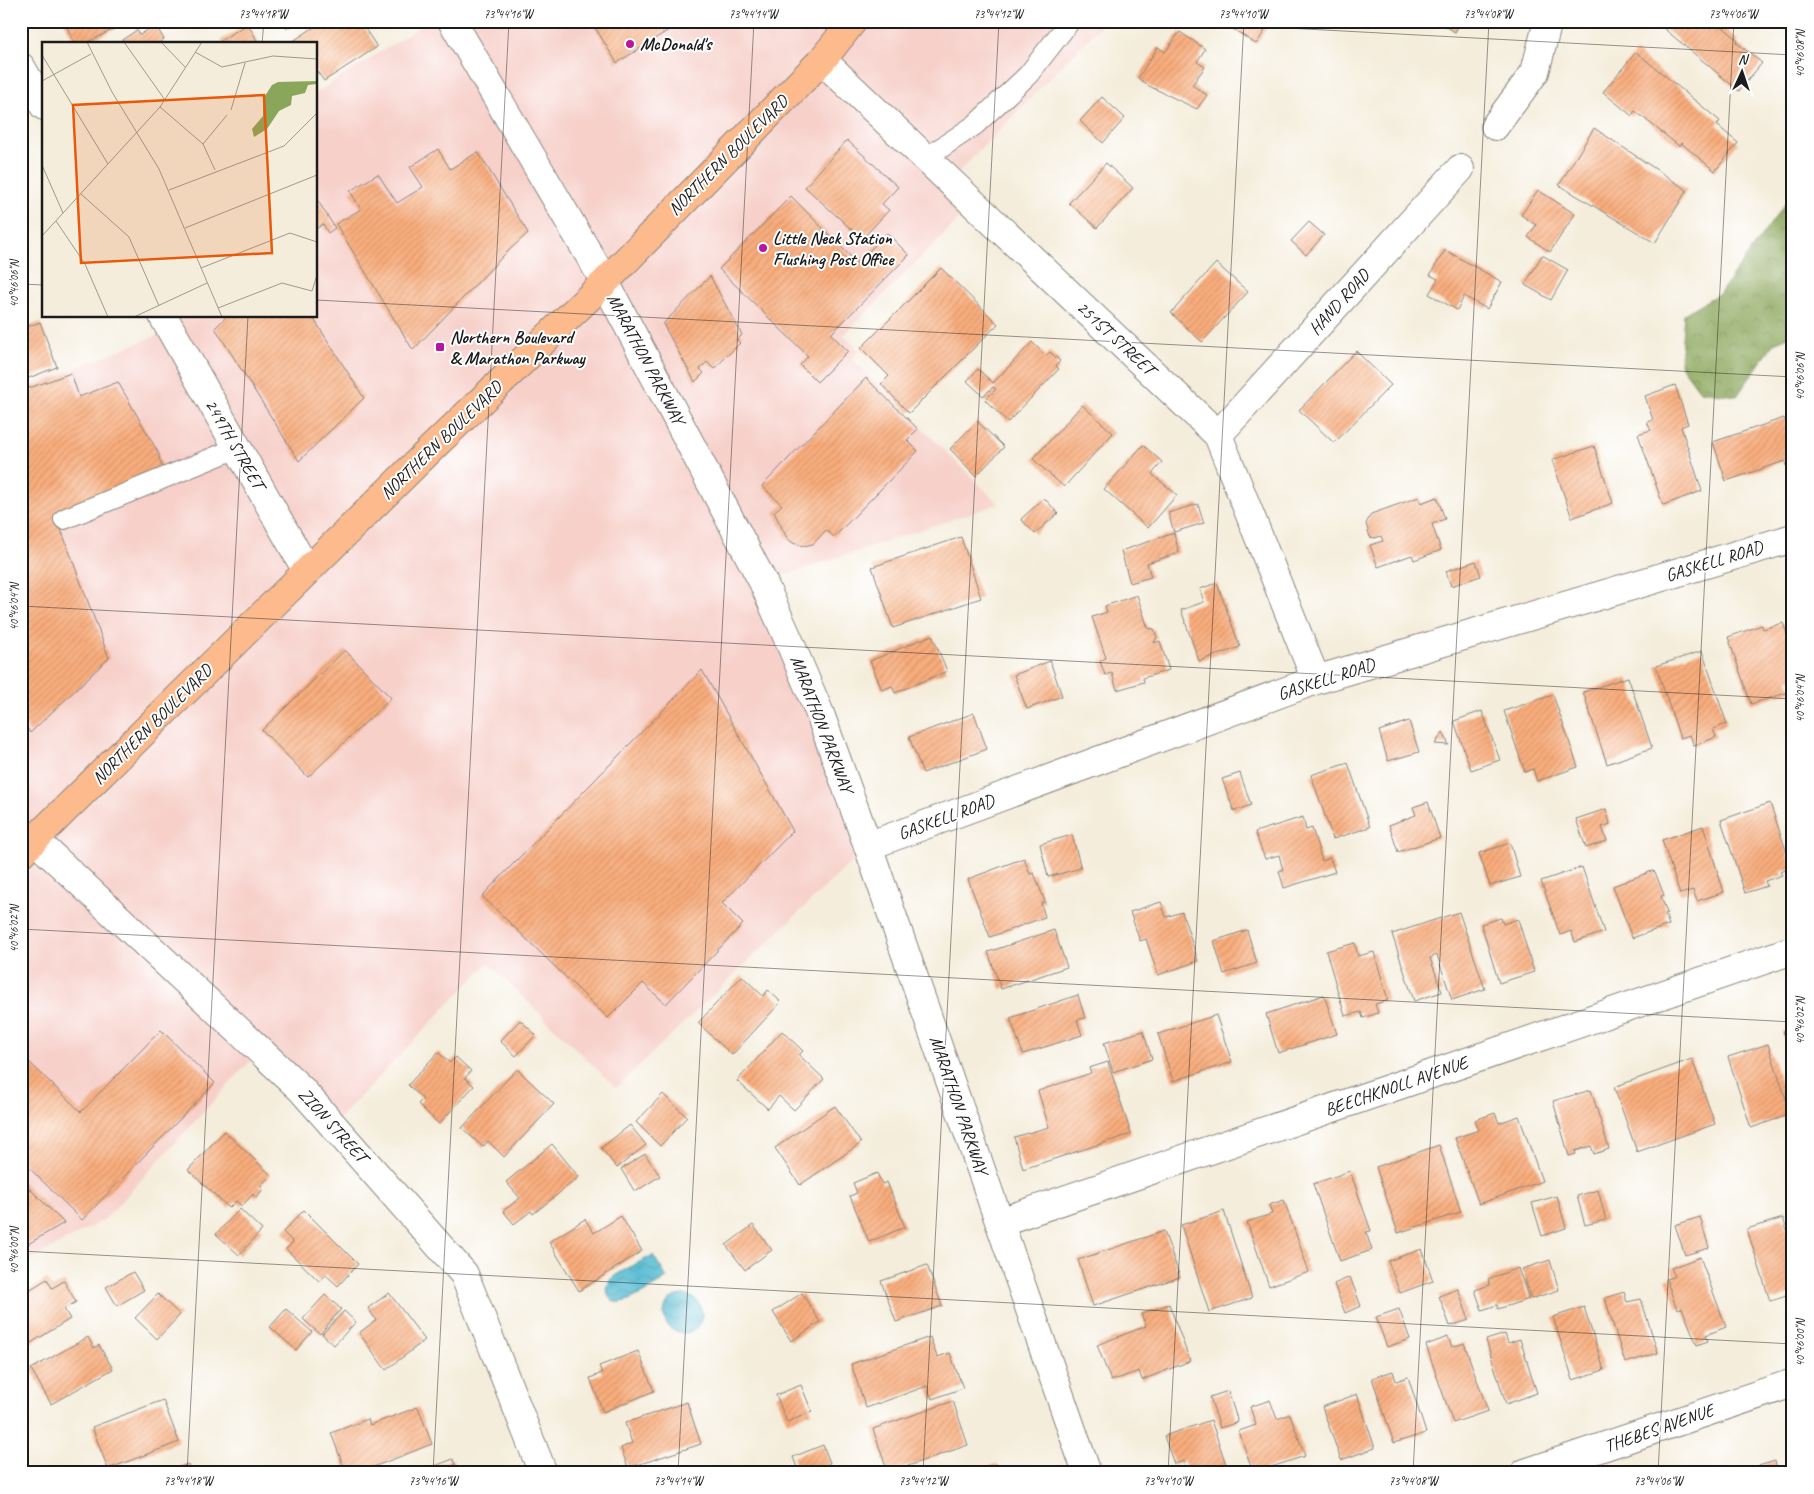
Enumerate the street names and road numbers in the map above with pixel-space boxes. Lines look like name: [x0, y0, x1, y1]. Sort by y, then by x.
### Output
street label: NORTHERN BOULEVARD: [663, 89, 794, 220]
street label: HAND ROAD: [1304, 263, 1375, 339]
street label: MARATHON PARKWAY: [602, 290, 692, 432]
street label: 251ST STREET: [1072, 296, 1163, 383]
street label: NORTHERN BOULEVARD: [375, 375, 508, 504]
street label: 249TH STREET: [200, 395, 272, 497]
street label: GASKELL ROAD: [1663, 535, 1767, 586]
street label: MARATHON PARKWAY: [786, 652, 860, 799]
street label: GASKELL ROAD: [1275, 653, 1379, 705]
street label: NORTHERN BOULEVARD: [87, 658, 218, 789]
street label: GASKELL ROAD: [895, 789, 998, 845]
street label: MARATHON PARKWAY: [925, 1033, 994, 1181]
street label: BEECHKNOLL AVENUE: [1322, 1050, 1473, 1121]
street label: ZION STREET: [294, 1083, 376, 1170]
street label: THEBES AVENUE: [1601, 1398, 1719, 1457]

